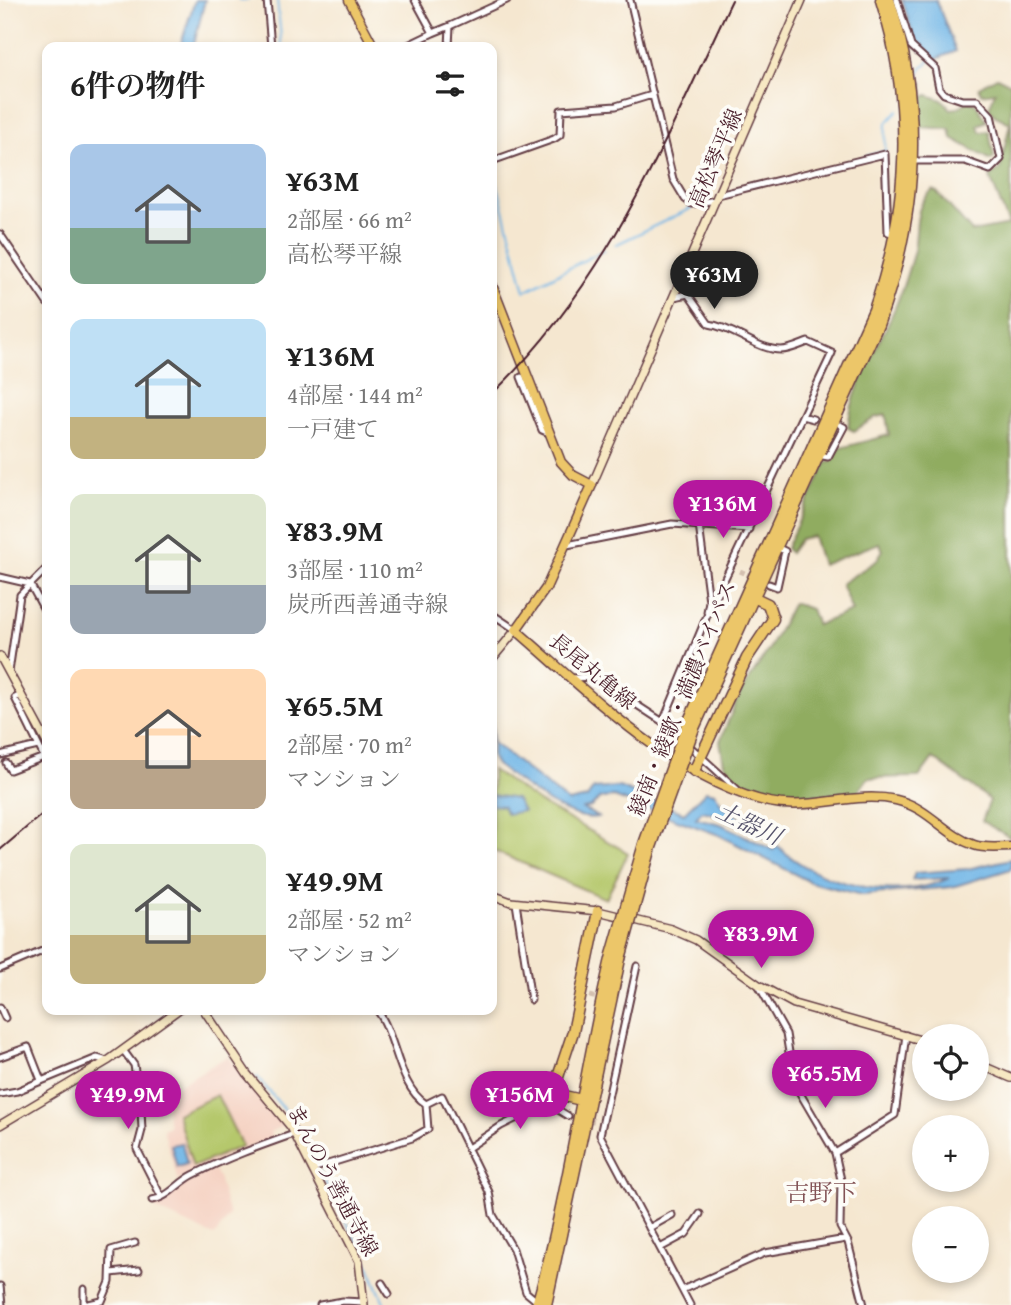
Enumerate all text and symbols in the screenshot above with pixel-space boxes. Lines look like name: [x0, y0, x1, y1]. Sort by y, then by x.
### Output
text: 6件の物件: [70, 63, 206, 107]
icon: filters: [431, 65, 469, 103]
street label: 高松琴平線: [680, 104, 750, 212]
text: ¥63M: [287, 158, 359, 202]
icon: home: [126, 172, 210, 256]
text: 2部屋 · 66 m²: [287, 203, 412, 236]
text: 高松琴平線: [287, 237, 402, 270]
pin: ¥63M: [673, 252, 755, 311]
text: ¥63M: [686, 257, 742, 290]
text: ¥136M: [287, 333, 375, 377]
icon: home: [126, 347, 210, 431]
text: 4部屋 · 144 m²: [287, 378, 423, 411]
text: 一戸建て: [287, 412, 379, 445]
pin: ¥136M: [674, 480, 772, 540]
text: ¥136M: [689, 486, 757, 519]
text: ¥83.9M: [287, 508, 383, 552]
icon: home: [126, 522, 210, 606]
text: 3部屋 · 110 m²: [287, 553, 423, 586]
street label: 綾南・綾歌・満濃バイパス: [621, 576, 743, 820]
text: 炭所西善通寺線: [287, 587, 448, 620]
street label: 長尾丸亀線: [543, 625, 643, 717]
text: ¥65.5M: [287, 683, 383, 727]
icon: home: [126, 697, 210, 781]
text: 2部屋 · 70 m²: [287, 728, 412, 761]
text: マンション: [287, 762, 401, 795]
water label: 土器川: [711, 793, 790, 854]
text: ¥49.9M: [287, 858, 383, 902]
icon: home: [126, 872, 210, 956]
text: 2部屋 · 52 m²: [287, 903, 412, 936]
pin: ¥83.9M: [704, 911, 818, 970]
text: ¥83.9M: [724, 916, 798, 949]
text: マンション: [287, 937, 401, 970]
map controls: [912, 1024, 989, 1283]
button: locate: [912, 1024, 989, 1101]
pin: ¥65.5M: [768, 1050, 882, 1110]
text: ¥65.5M: [788, 1056, 862, 1089]
pin: ¥49.9M: [71, 1072, 185, 1131]
pin: ¥156M: [471, 1072, 569, 1131]
text: ¥49.9M: [91, 1077, 165, 1110]
text: ¥156M: [486, 1077, 554, 1110]
street label: まんのう善通寺線: [280, 1099, 386, 1261]
button: +: [912, 1115, 989, 1192]
district label: 吉野下: [785, 1175, 857, 1210]
button: −: [912, 1206, 989, 1283]

